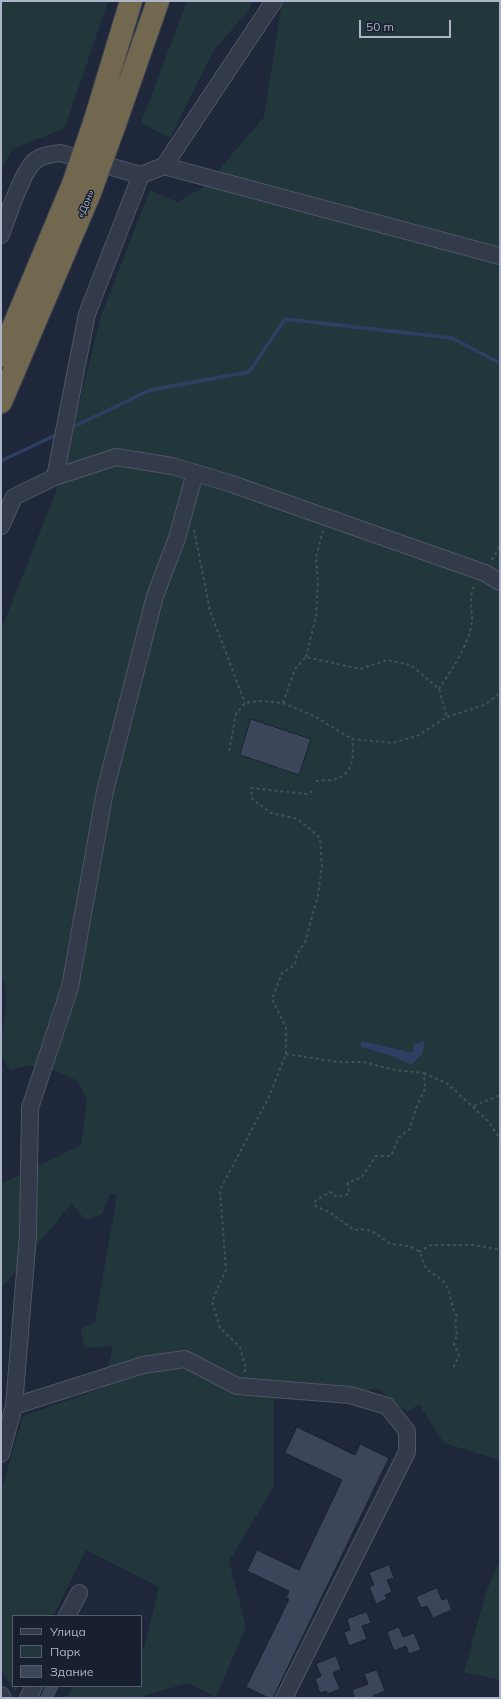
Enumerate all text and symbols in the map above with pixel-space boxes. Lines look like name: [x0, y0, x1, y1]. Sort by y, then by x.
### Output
scale bar: [361, 12, 453, 38]
text: 50 m: [366, 19, 394, 34]
street label: «Дон»: [75, 188, 97, 220]
legend: [12, 1615, 142, 1687]
text: Улица: [50, 1624, 86, 1639]
text: Парк: [50, 1644, 80, 1659]
text: Здание: [50, 1664, 93, 1679]

